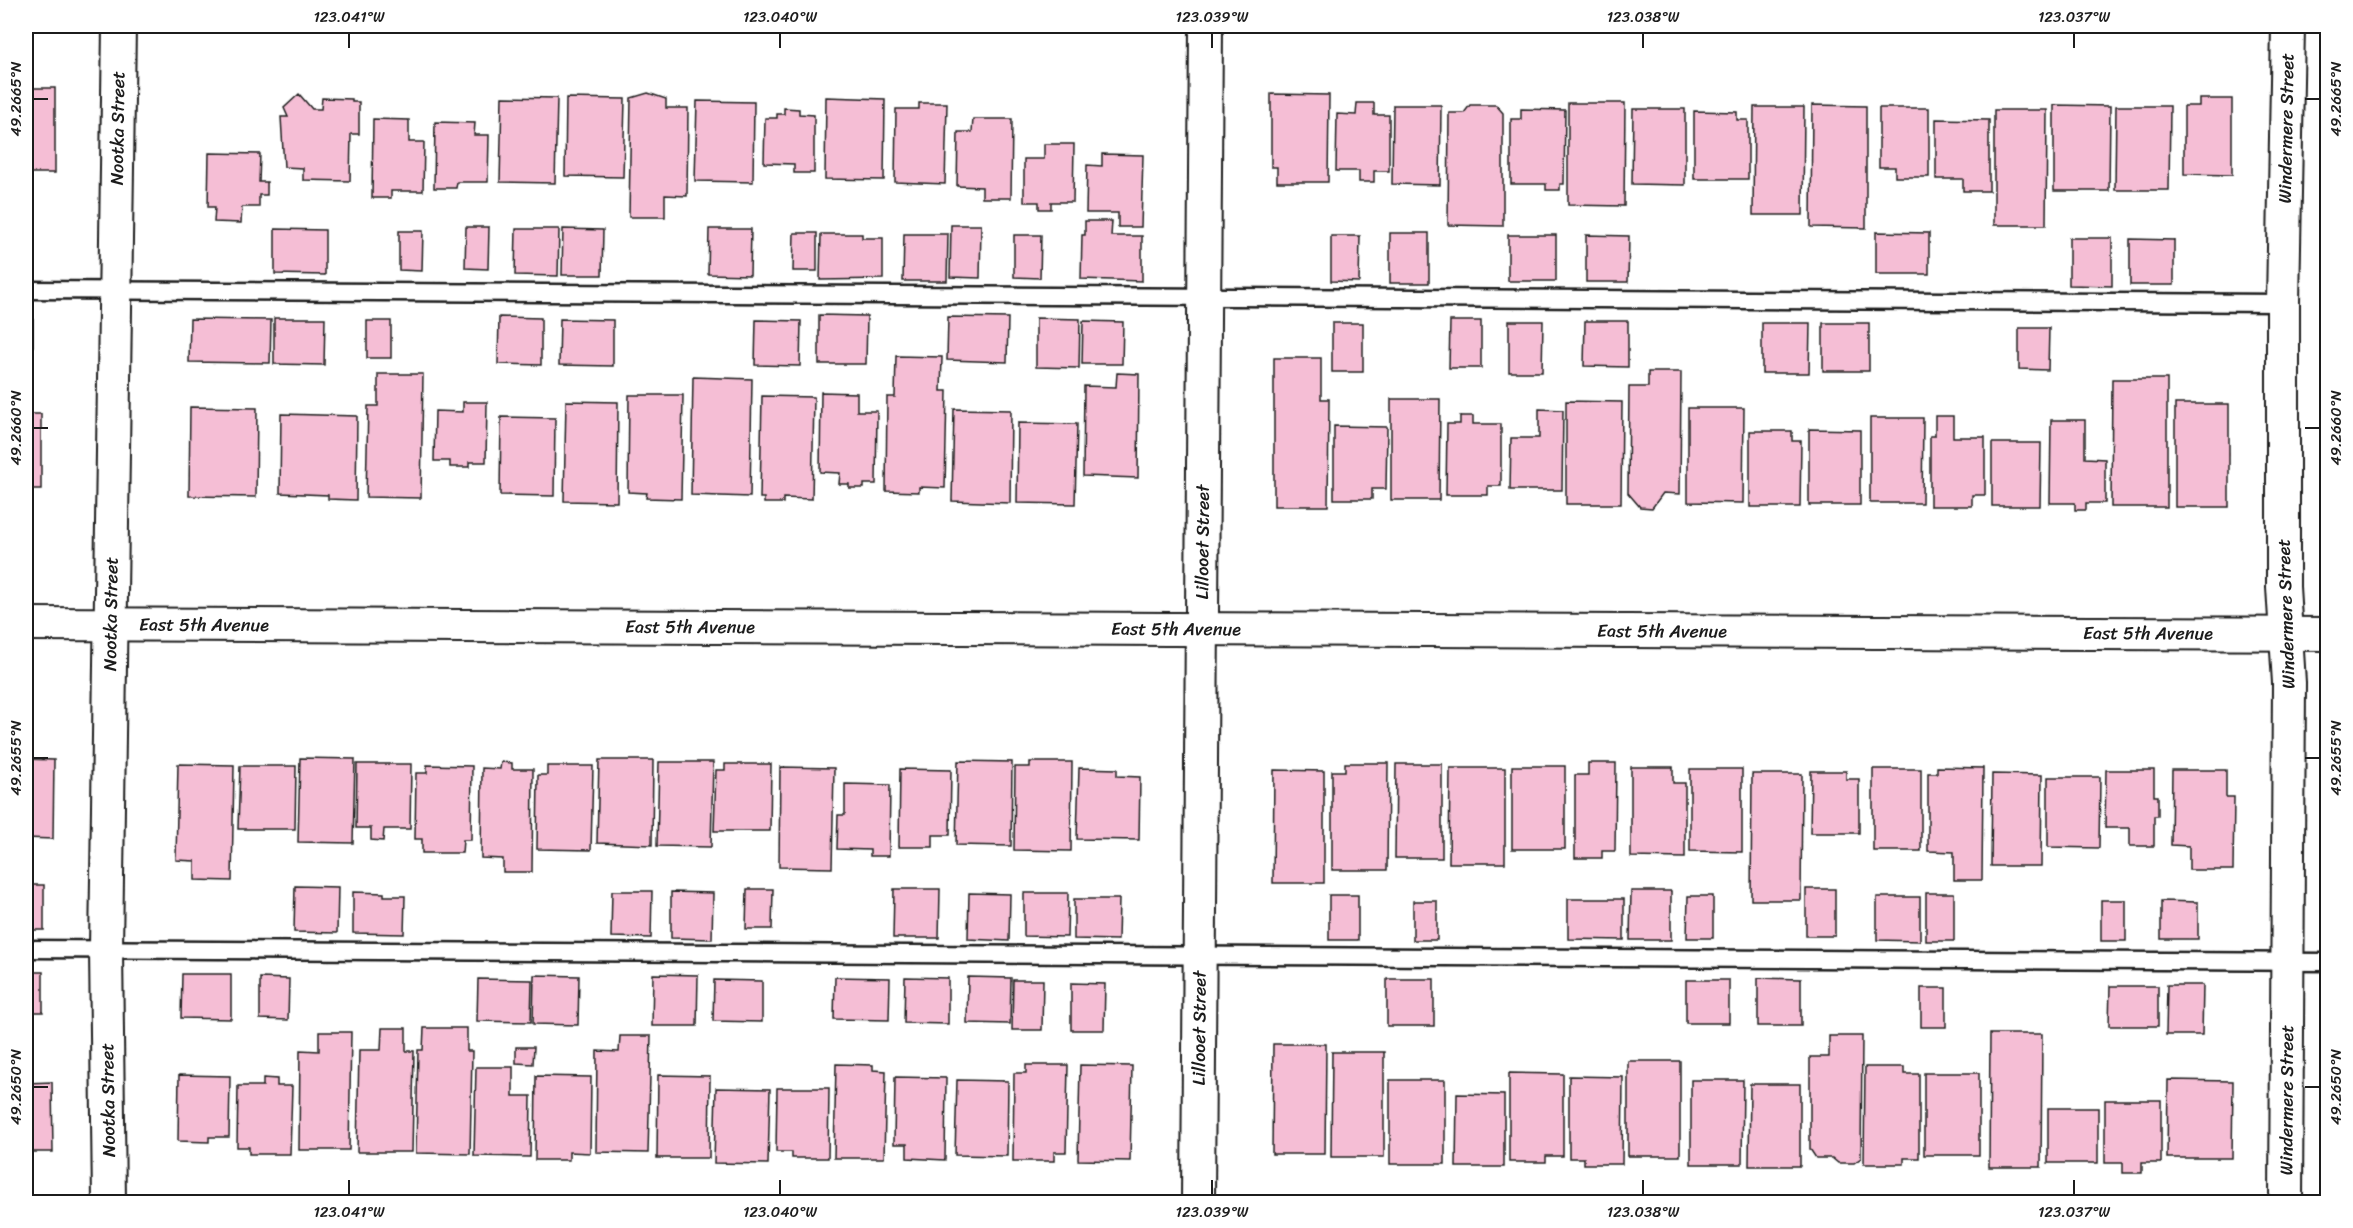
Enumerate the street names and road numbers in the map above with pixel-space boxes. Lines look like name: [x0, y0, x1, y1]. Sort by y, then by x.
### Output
street label: Windermere Street: [2269, 53, 2304, 204]
street label: Nootka Street: [101, 71, 134, 185]
street label: Lillooet Street: [1186, 484, 1219, 599]
street label: Windermere Street: [2267, 538, 2305, 690]
street label: Nootka Street: [94, 557, 128, 671]
street label: East 5th Avenue: [139, 608, 269, 641]
street label: East 5th Avenue: [625, 611, 755, 643]
street label: East 5th Avenue: [1111, 613, 1241, 645]
street label: East 5th Avenue: [1597, 615, 1727, 647]
street label: East 5th Avenue: [2083, 617, 2213, 650]
street label: Lillooet Street: [1183, 970, 1216, 1085]
street label: Windermere Street: [2270, 1025, 2303, 1175]
street label: Nootka Street: [91, 1042, 125, 1157]

